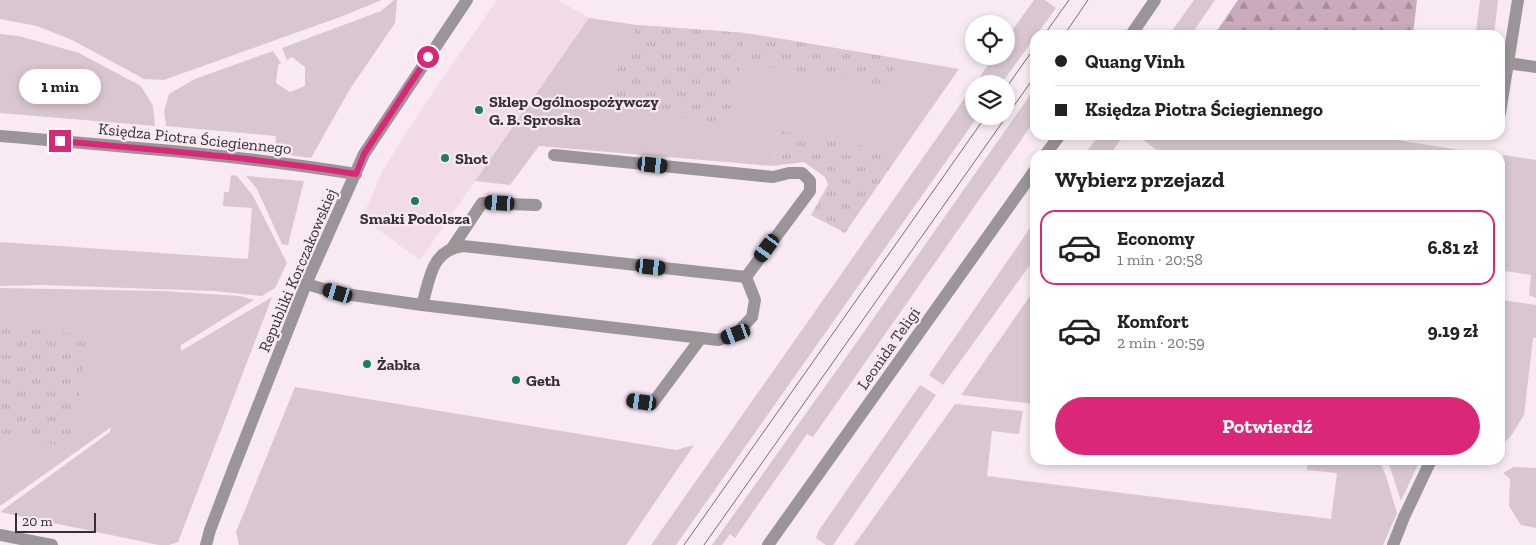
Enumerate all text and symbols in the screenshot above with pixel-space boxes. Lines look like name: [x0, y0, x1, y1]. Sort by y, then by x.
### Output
map controls: [965, 15, 1015, 125]
button: locate: [965, 15, 1015, 65]
route start: [417, 46, 439, 68]
text: Quang Vinh: [1085, 50, 1185, 73]
callout: 1 min: [19, 68, 101, 104]
button: layers: [965, 75, 1015, 125]
text: 1 min: [41, 77, 79, 96]
place label: Sklep Ogólnospożywczy G. B. Sproska: [489, 92, 659, 129]
text: Księdza Piotra Ściegiennego: [1085, 98, 1323, 121]
marker: Sklep Ogólnospożywczy G. B. Sproska: [473, 104, 485, 116]
street label: Księdza Piotra Ściegiennego: [97, 119, 293, 158]
route end: [49, 130, 71, 152]
place label: Shot: [455, 149, 489, 168]
marker: Shot: [439, 152, 451, 164]
car: [637, 156, 668, 174]
text: Wybierz przejazd: [1055, 166, 1225, 193]
street label: Republiki Korczakowskiej: [254, 186, 341, 355]
marker: Smaki Podolsza: [409, 195, 421, 207]
car: [484, 195, 515, 211]
place label: Smaki Podolsza: [360, 209, 470, 228]
icon: car: [1057, 225, 1102, 270]
text: Economy: [1117, 227, 1195, 250]
car: [752, 231, 781, 265]
text: 6.81 zł: [1427, 236, 1478, 259]
text: 1 min · 20:58: [1117, 250, 1203, 269]
car: [635, 258, 666, 276]
car: [321, 281, 354, 305]
street label: Leonida Teligi: [853, 303, 924, 393]
icon: car: [1057, 308, 1102, 353]
text: Komfort: [1117, 310, 1189, 333]
text: 9.19 zł: [1427, 319, 1478, 342]
car: [719, 322, 752, 346]
text: 2 min · 20:59: [1117, 333, 1205, 352]
place label: Żabka: [377, 355, 420, 374]
marker: Żabka: [361, 358, 373, 370]
place label: Geth: [526, 371, 561, 390]
marker: Geth: [510, 374, 522, 386]
car: [626, 392, 657, 412]
button: Potwierdź: [1055, 397, 1480, 455]
scale bar: [15, 510, 96, 533]
text: 20 m: [22, 513, 53, 530]

